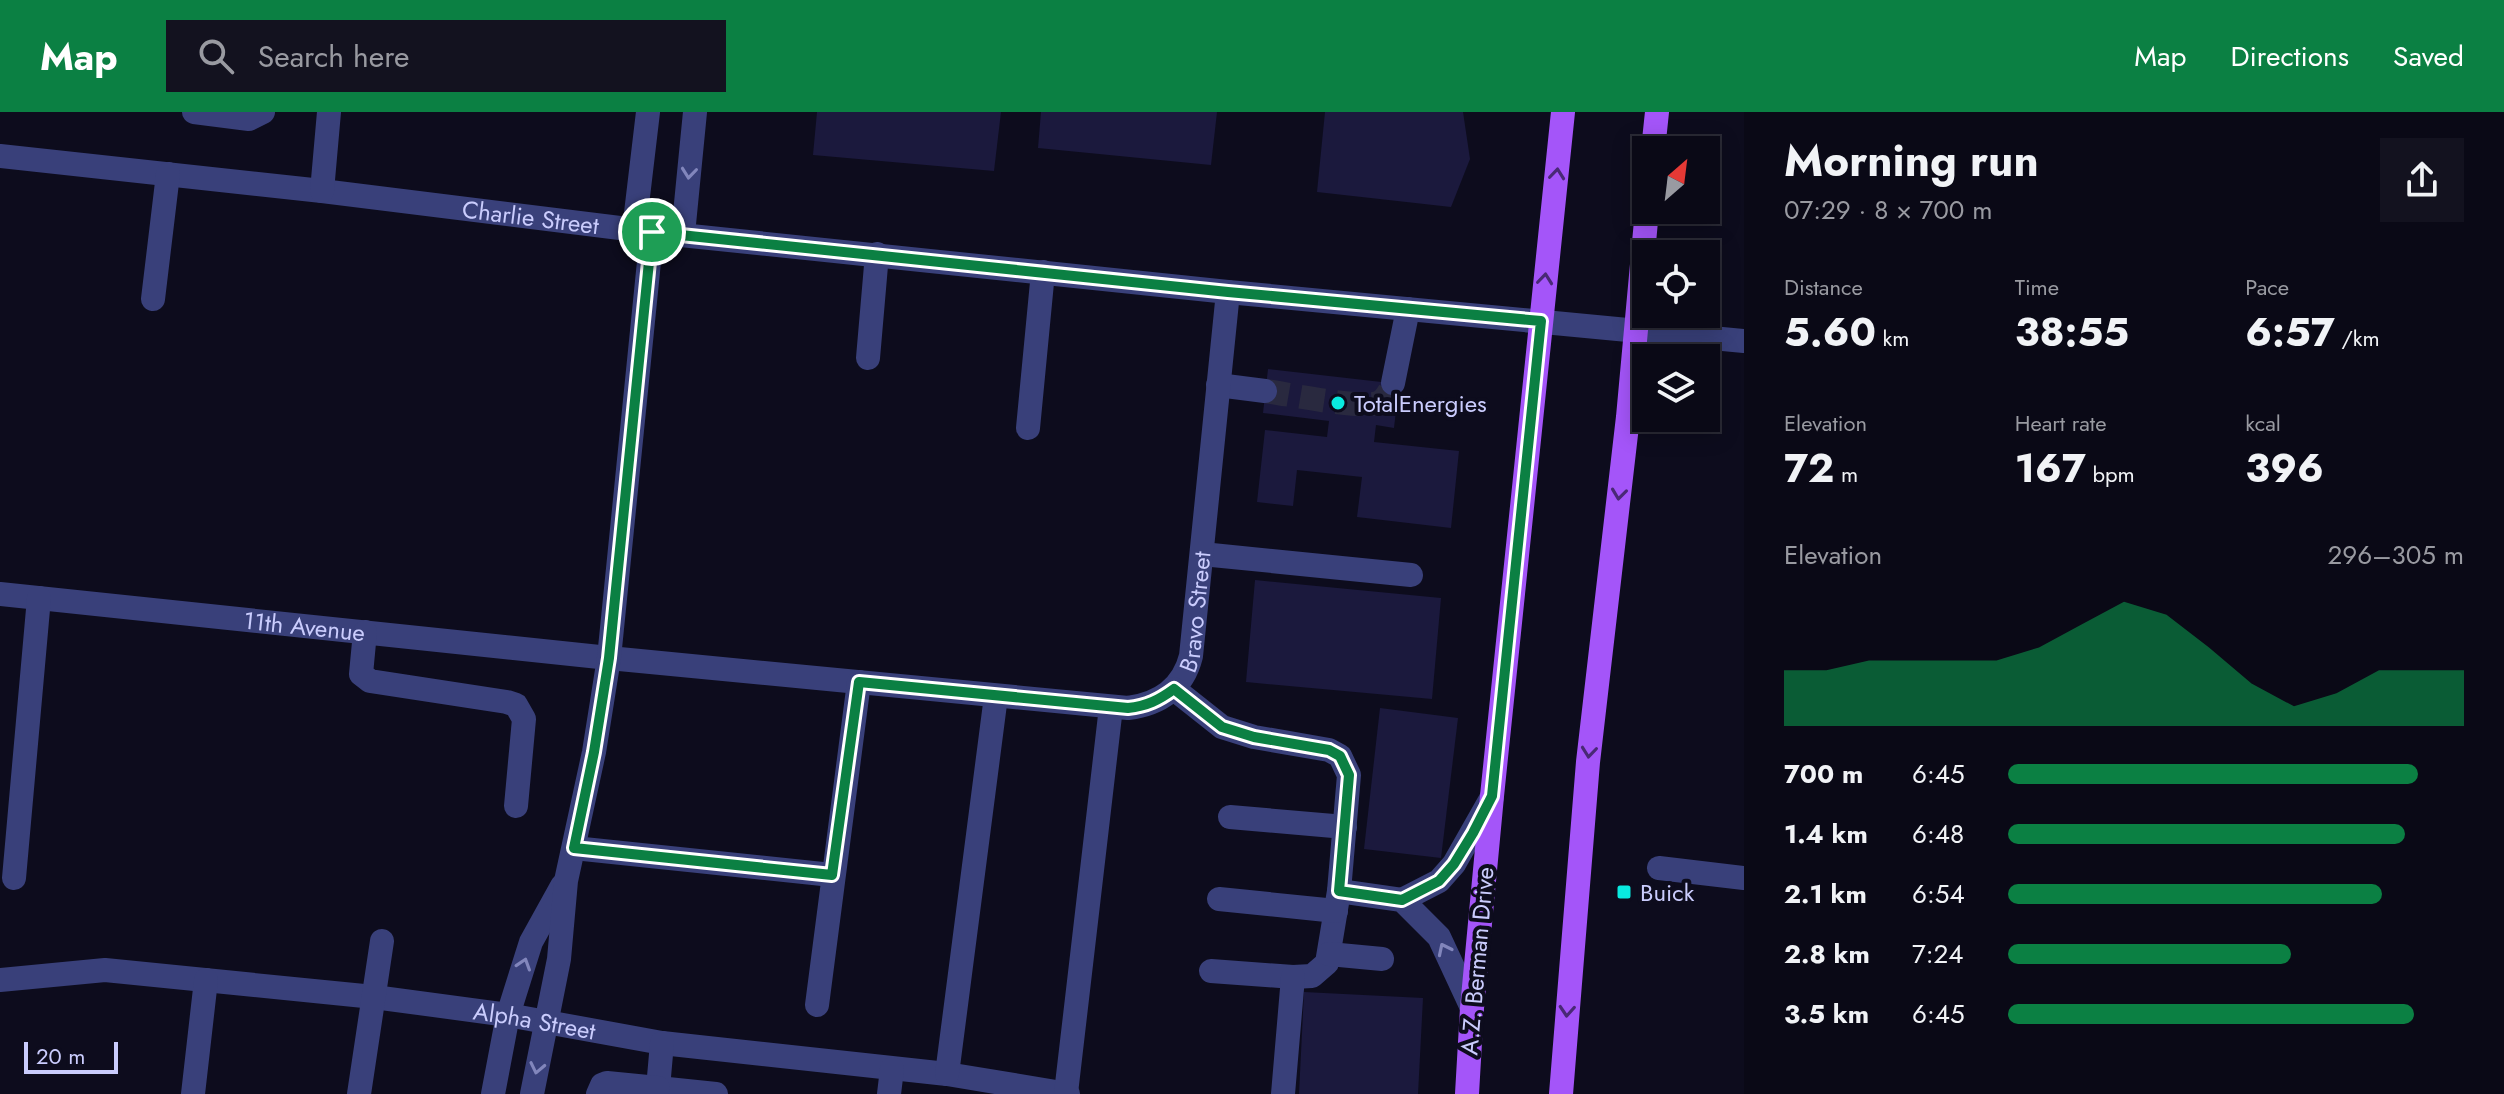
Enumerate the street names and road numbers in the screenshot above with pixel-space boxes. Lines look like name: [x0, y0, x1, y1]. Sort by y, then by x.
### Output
street label: Charlie Street: [460, 191, 601, 243]
street label: Bravo Street: [1170, 549, 1219, 677]
street label: 11th Avenue: [242, 602, 367, 650]
street label: A.Z. Berman Drive: [1451, 866, 1503, 1056]
street label: Alpha Street: [471, 993, 599, 1048]

